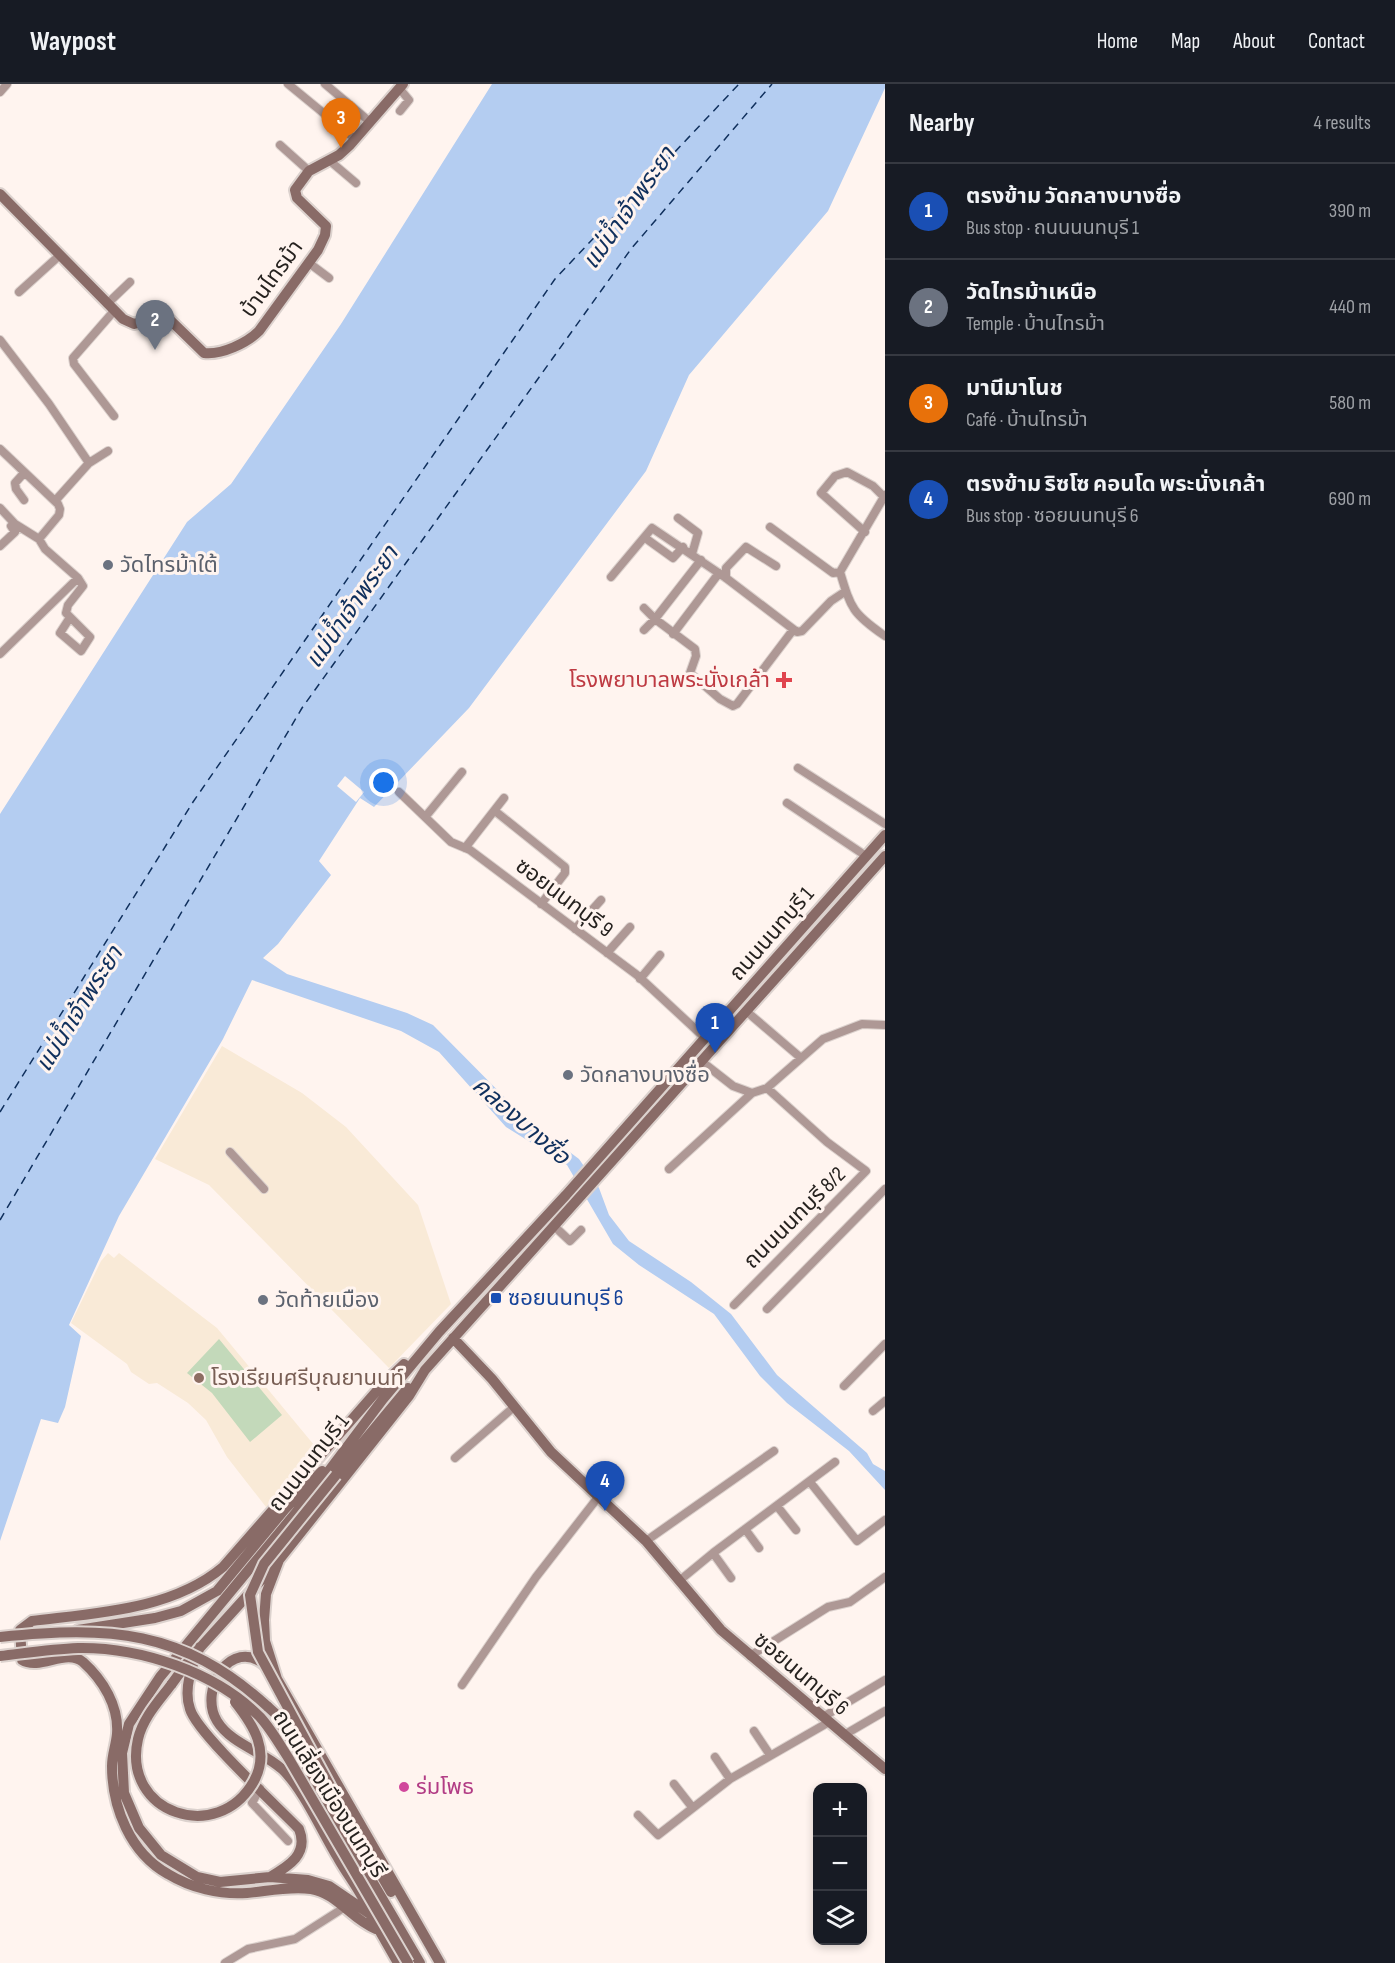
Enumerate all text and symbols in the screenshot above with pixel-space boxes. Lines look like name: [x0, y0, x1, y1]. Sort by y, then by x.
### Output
text: Waypost: [30, 25, 116, 58]
text: Home: [1097, 29, 1138, 54]
text: Map: [1171, 29, 1200, 54]
text: About: [1233, 29, 1275, 54]
text: Contact: [1308, 29, 1365, 54]
pin: 3: [322, 98, 360, 148]
text: Nearby: [909, 108, 975, 139]
text: 4 results: [1314, 111, 1371, 135]
water label: แม่น้ำเจ้าพระยา: [574, 139, 682, 275]
text: ตรงข้าม วัดกลางบางซื่อ: [966, 183, 1181, 210]
text: 1: [925, 199, 932, 223]
text: 390 m: [1329, 199, 1371, 223]
text: Bus stop · ถนนนนทบุรี 1: [966, 216, 1139, 240]
street label: บ้านไทรม้า: [235, 235, 309, 323]
text: วัดไทรม้าเหนือ: [966, 279, 1097, 306]
text: 2: [924, 295, 933, 319]
text: 440 m: [1329, 295, 1371, 319]
pin: 2: [136, 300, 174, 350]
text: Temple · บ้านไทรม้า: [966, 312, 1105, 336]
text: มานีมาโนช: [966, 375, 1063, 402]
text: 3: [924, 391, 933, 415]
text: 580 m: [1329, 391, 1371, 415]
text: Café · บ้านไทรม้า: [966, 408, 1088, 432]
text: ตรงข้าม ริซโซ คอนโด พระนั่งเกล้า: [966, 471, 1265, 498]
text: 4: [924, 487, 933, 511]
text: 690 m: [1329, 487, 1371, 511]
text: Bus stop · ซอยนนทบุรี 6: [966, 504, 1139, 528]
water label: แม่น้ำเจ้าพระยา: [297, 538, 405, 674]
place label: วัดไทรม้าใต้: [120, 552, 218, 579]
marker: วัดไทรม้าใต้: [101, 558, 115, 572]
place label: โรงพยาบาลพระนั่งเกล้า: [569, 665, 770, 694]
marker: โรงพยาบาลพระนั่งเกล้า: [775, 671, 793, 689]
your location: [369, 768, 398, 797]
street label: ซอยนนทบุรี 9: [510, 852, 618, 944]
street label: ถนนนนทบุรี 1: [724, 881, 820, 987]
water label: แม่น้ำเจ้าพระยา: [26, 938, 130, 1077]
pin: 1: [696, 1004, 734, 1053]
place label: วัดกลางบางซื่อ: [580, 1059, 710, 1089]
marker: วัดกลางบางซื่อ: [561, 1068, 575, 1082]
water label: คลองบางซื่อ: [466, 1069, 578, 1172]
street label: ถนนนนทบุรี 8/2: [738, 1161, 852, 1275]
place label: ซอยนนทบุรี 6: [508, 1285, 623, 1312]
place label: วัดท้ายเมือง: [275, 1287, 379, 1314]
marker: ซอยนนทบุรี 6: [489, 1291, 503, 1305]
marker: วัดท้ายเมือง: [256, 1293, 270, 1307]
place label: โรงเรียนศรีบุณยานนท์: [211, 1365, 404, 1392]
marker: โรงเรียนศรีบุณยานนท์: [192, 1371, 206, 1385]
street label: ถนนนนทบุรี 1: [263, 1409, 355, 1517]
pin: 4: [586, 1462, 624, 1511]
street label: ซอยนนทบุรี 6: [748, 1627, 854, 1721]
street label: ถนนเลี่ยงเมืองนนทบุรี: [266, 1704, 394, 1883]
place label: ร่มโพธ: [416, 1774, 474, 1801]
marker: ร่มโพธ: [397, 1780, 411, 1794]
map controls: [813, 1783, 867, 1945]
button: +: [813, 1783, 867, 1837]
button: −: [813, 1837, 867, 1891]
button: layers: [813, 1891, 867, 1945]

